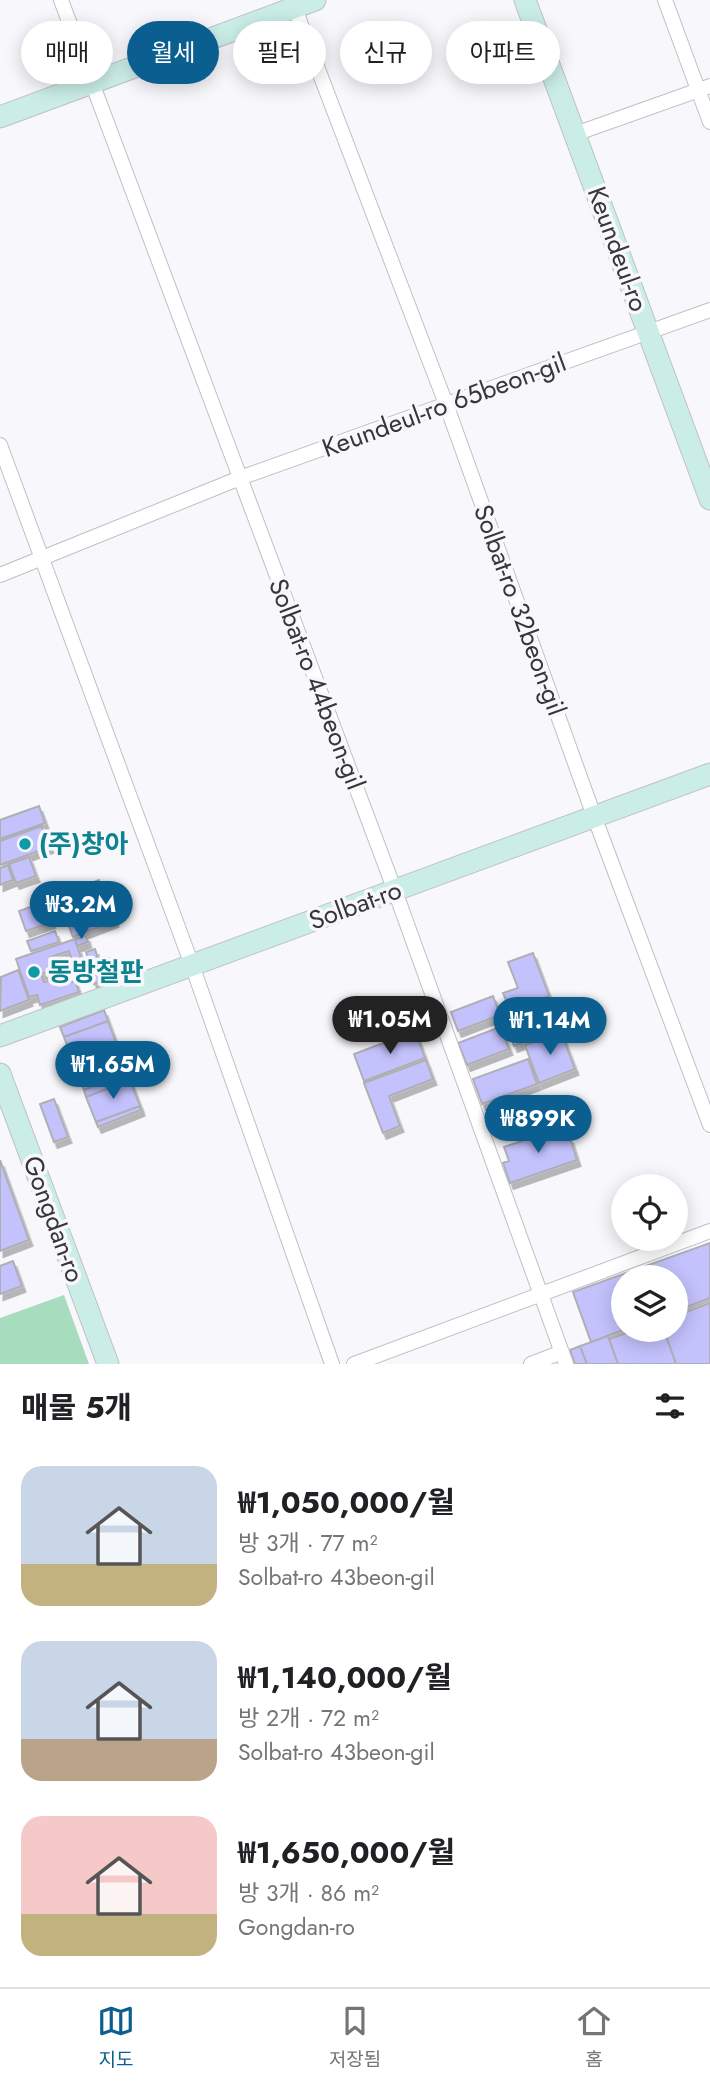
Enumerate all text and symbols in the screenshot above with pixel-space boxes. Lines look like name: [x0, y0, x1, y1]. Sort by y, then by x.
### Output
chip: 매매: [21, 21, 113, 84]
chip: 월세: [127, 21, 219, 84]
chip: 필터: [233, 21, 326, 84]
chip: 신규: [340, 21, 432, 84]
chip: 아파트: [446, 21, 560, 84]
street label: Keundeul-ro: [578, 181, 658, 317]
street label: Keundeul-ro 65beon-gil: [317, 343, 571, 467]
street label: Solbat-ro 32beon-gil: [464, 499, 576, 721]
street label: Solbat-ro 44beon-gil: [259, 573, 375, 795]
place label: (주)창아: [39, 825, 129, 863]
marker: (주)창아: [17, 836, 33, 852]
street label: Solbat-ro: [303, 871, 407, 939]
pin: ₩3.2M: [32, 881, 130, 941]
text: ₩3.2M: [46, 887, 116, 921]
place label: 동방철판: [48, 953, 144, 991]
marker: 동방철판: [26, 964, 42, 980]
pin: ₩1.05M: [333, 996, 447, 1056]
pin: ₩1.14M: [493, 998, 607, 1057]
text: ₩1.05M: [348, 1002, 432, 1036]
text: ₩1.14M: [510, 1003, 590, 1037]
pin: ₩1.65M: [56, 1042, 170, 1101]
text: ₩1.65M: [71, 1047, 155, 1081]
pin: ₩899K: [489, 1096, 587, 1155]
text: ₩899K: [501, 1101, 575, 1135]
street label: Gongdan-ro: [14, 1150, 94, 1288]
map controls: [611, 1174, 688, 1342]
button: locate: [611, 1174, 688, 1251]
button: layers: [611, 1265, 688, 1342]
text: 매물 5개: [21, 1386, 132, 1429]
icon: filters: [651, 1387, 689, 1425]
text: ₩1,050,000/월: [238, 1481, 455, 1524]
icon: home: [77, 1494, 161, 1578]
text: 방 3개 · 77 m²: [238, 1526, 377, 1560]
text: Solbat-ro 43beon-gil: [238, 1560, 435, 1594]
text: ₩1,140,000/월: [238, 1656, 452, 1699]
icon: home: [77, 1669, 161, 1753]
text: 방 2개 · 72 m²: [238, 1701, 379, 1735]
text: Solbat-ro 43beon-gil: [238, 1735, 435, 1769]
text: ₩1,650,000/월: [238, 1831, 455, 1874]
icon: home: [77, 1844, 161, 1928]
text: 방 3개 · 86 m²: [238, 1876, 379, 1910]
text: Gongdan-ro: [238, 1910, 355, 1944]
tab: 지도: [97, 2002, 135, 2073]
tab: 저장됨: [329, 2002, 381, 2073]
tab: 홈: [575, 2002, 613, 2073]

